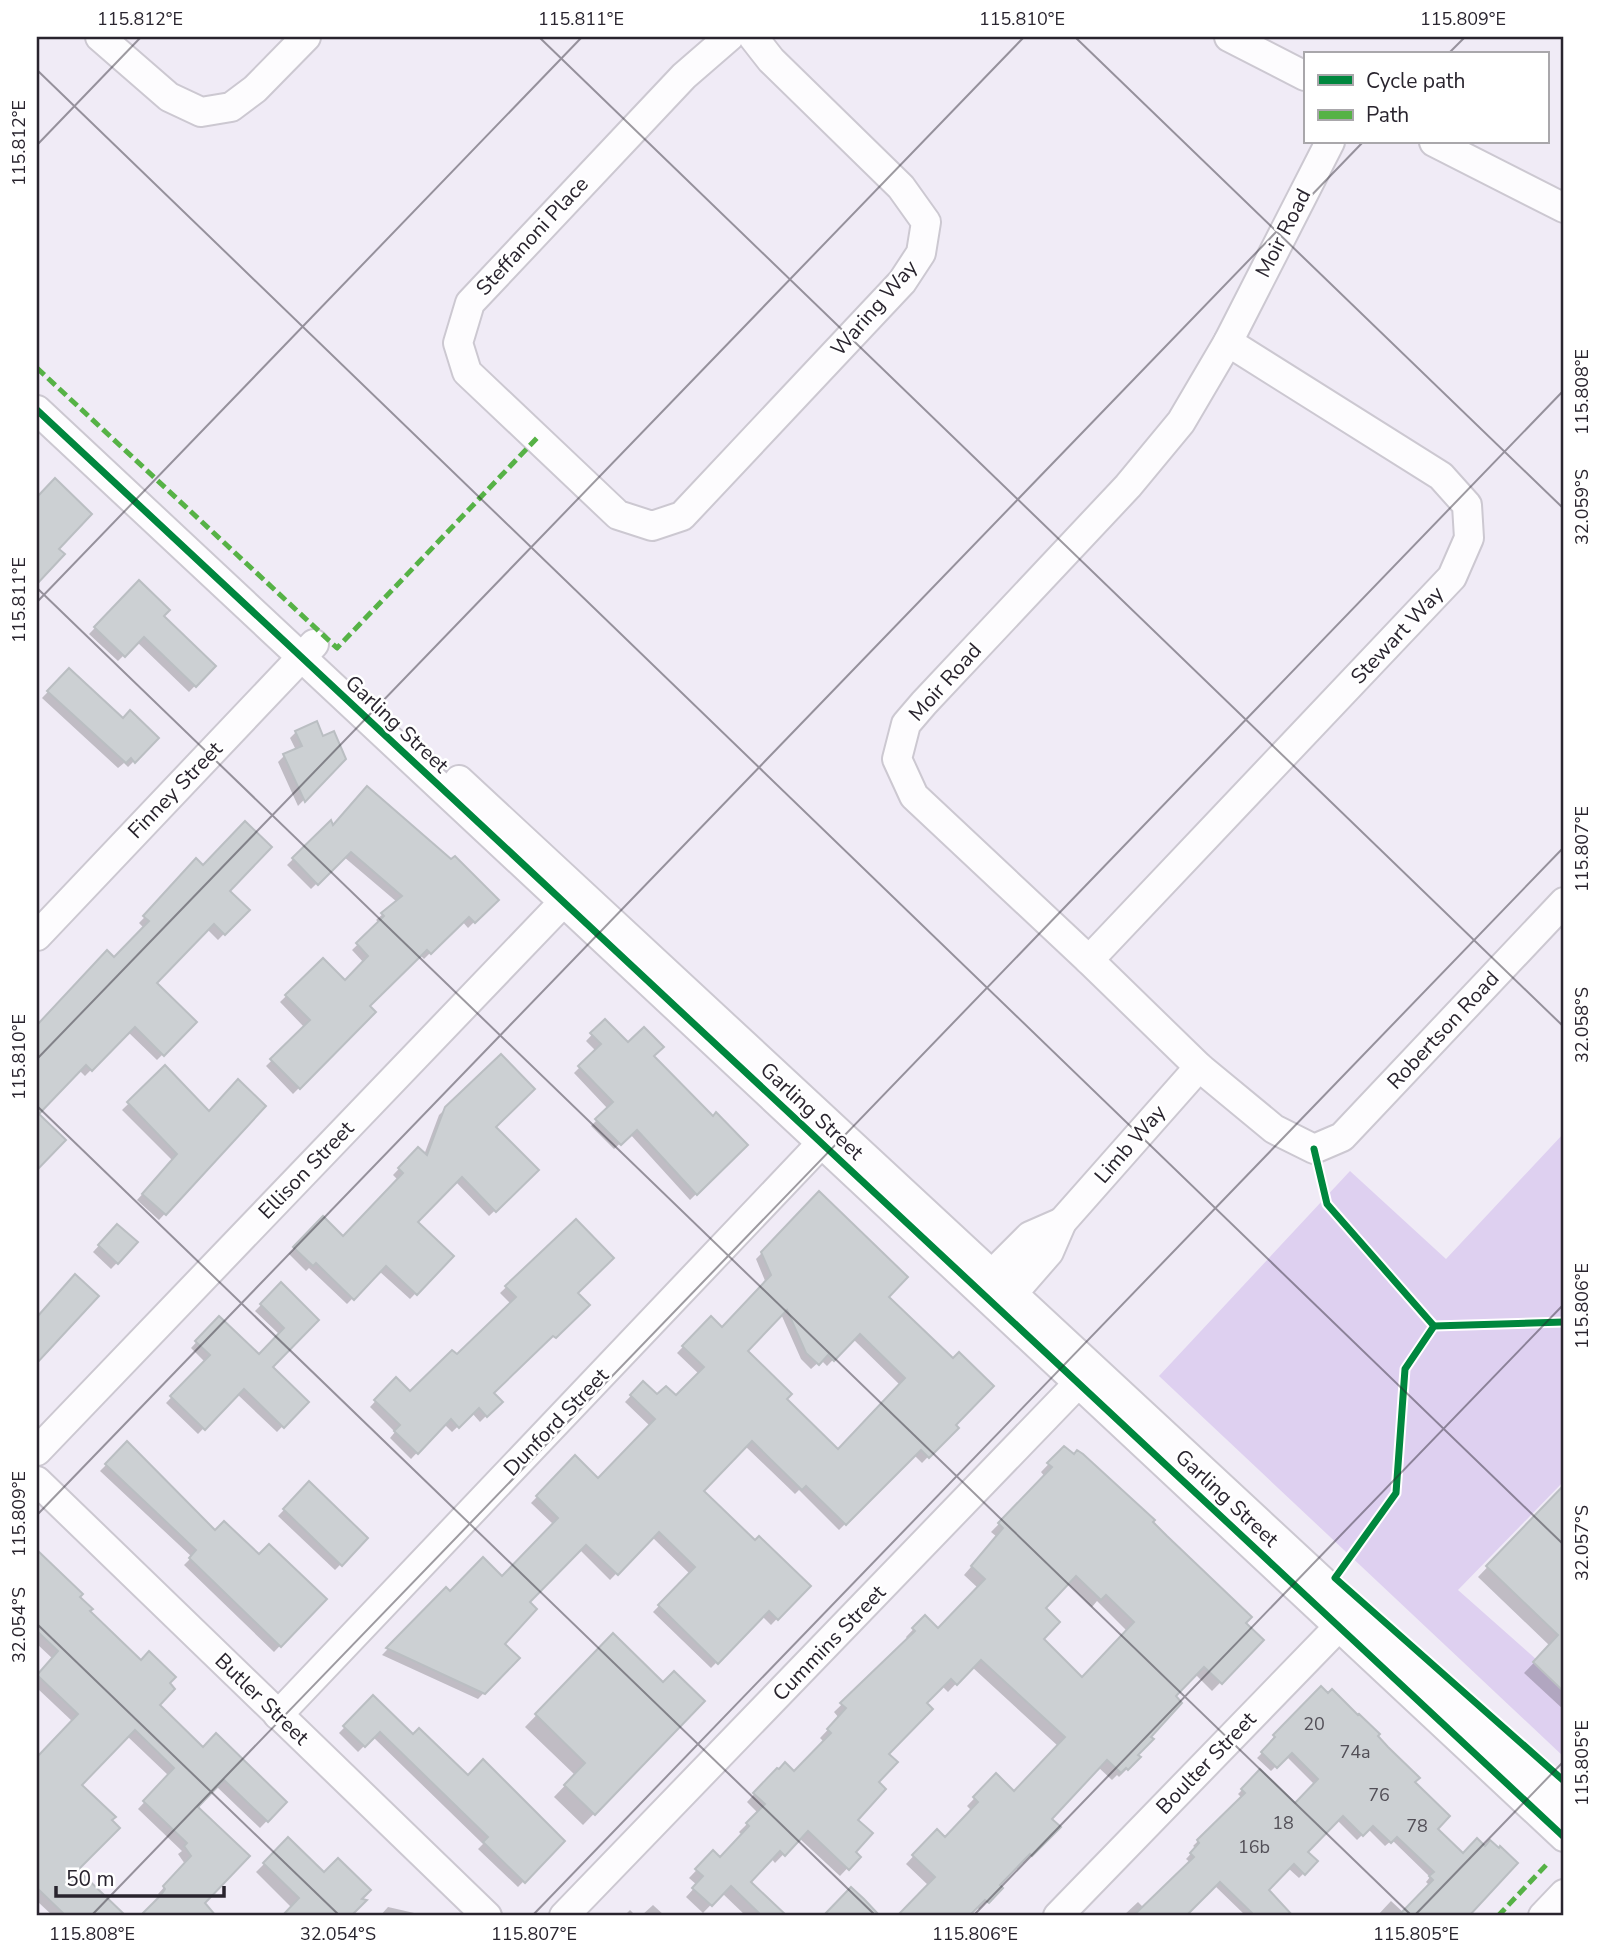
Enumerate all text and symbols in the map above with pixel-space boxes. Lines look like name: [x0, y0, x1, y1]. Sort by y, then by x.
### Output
text: 115.812°E: [97, 7, 183, 31]
text: 115.811°E: [538, 7, 624, 31]
text: 115.810°E: [979, 7, 1065, 31]
text: 115.809°E: [1420, 7, 1506, 31]
legend: [1304, 52, 1548, 144]
text: Cycle path: [1366, 67, 1465, 95]
text: 115.812°E: [7, 100, 31, 186]
text: Path: [1366, 101, 1409, 129]
street label: Steffanoni Place: [470, 170, 594, 302]
street label: Moir Road: [1249, 184, 1317, 282]
street label: Waring Way: [824, 254, 924, 362]
text: 115.808°E: [1570, 349, 1594, 435]
text: 32.059°S: [1570, 469, 1594, 545]
text: 115.811°E: [7, 557, 31, 643]
street label: Stewart Way: [1344, 580, 1450, 690]
street label: Moir Road: [902, 637, 988, 727]
street label: Garling Street: [339, 669, 455, 780]
street label: Finney Street: [122, 735, 229, 845]
text: 115.807°E: [1570, 806, 1594, 892]
street label: Robertson Road: [1381, 965, 1505, 1095]
text: 32.058°S: [1570, 987, 1594, 1063]
text: 115.810°E: [7, 1014, 31, 1100]
street label: Garling Street: [754, 1056, 870, 1167]
street label: Limb Way: [1088, 1099, 1172, 1189]
street label: Ellison Street: [252, 1115, 360, 1225]
text: 115.806°E: [1570, 1263, 1594, 1349]
street label: Dunford Street: [497, 1361, 615, 1482]
street label: Garling Street: [1169, 1443, 1285, 1554]
text: 115.809°E: [7, 1471, 31, 1557]
text: 32.057°S: [1570, 1505, 1594, 1581]
street label: Cummins Street: [766, 1578, 892, 1707]
text: 32.054°S: [7, 1587, 31, 1663]
street label: Butler Street: [209, 1647, 316, 1751]
street label: Boulter Street: [1150, 1705, 1262, 1820]
house number: 20: [1303, 1712, 1325, 1736]
text: 115.805°E: [1570, 1720, 1594, 1806]
house number: 74a: [1339, 1740, 1371, 1764]
house number: 76: [1368, 1783, 1390, 1807]
house number: 18: [1272, 1811, 1294, 1835]
house number: 78: [1406, 1814, 1428, 1838]
house number: 16b: [1238, 1835, 1270, 1859]
scale bar: [56, 1855, 224, 1899]
text: 50 m: [66, 1865, 115, 1893]
text: 115.808°E: [49, 1922, 135, 1946]
text: 32.054°S: [300, 1922, 376, 1946]
text: 115.807°E: [491, 1922, 577, 1946]
text: 115.806°E: [932, 1922, 1018, 1946]
text: 115.805°E: [1373, 1922, 1459, 1946]

